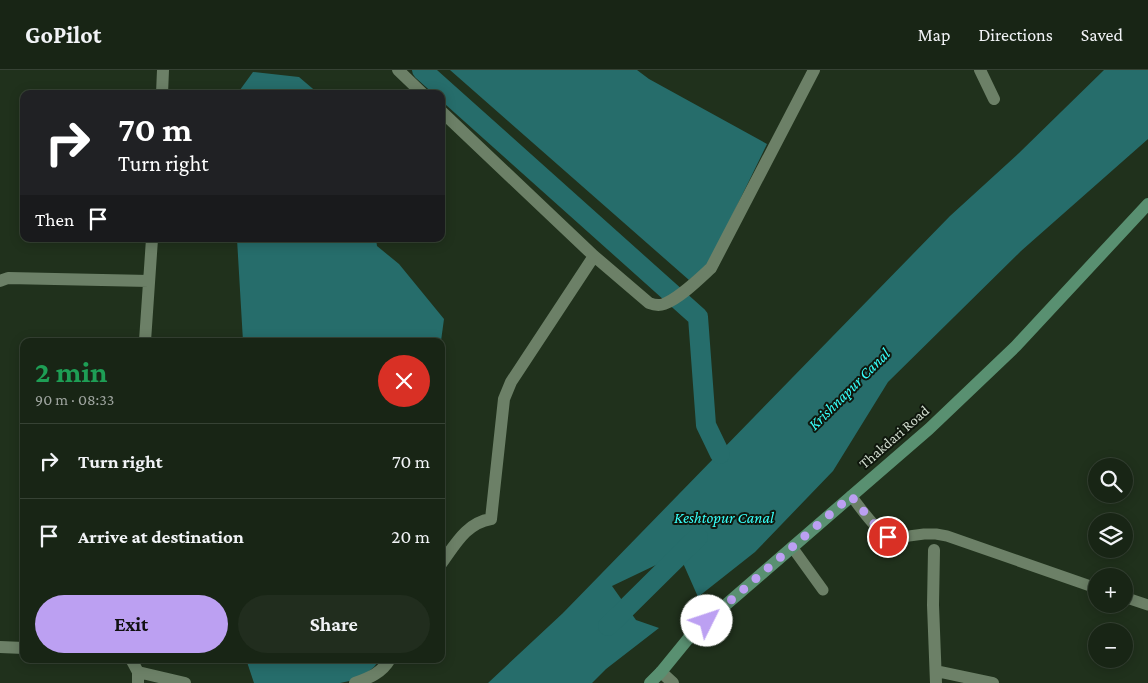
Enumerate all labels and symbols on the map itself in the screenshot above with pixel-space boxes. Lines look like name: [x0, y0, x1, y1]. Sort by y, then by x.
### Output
water label: Krishnapur Canal: [805, 344, 895, 434]
street label: Thakdari Road: [856, 402, 932, 472]
water label: Keshtopur Canal: [674, 509, 775, 527]
pin: [867, 516, 909, 558]
position arrow: [680, 594, 732, 646]

